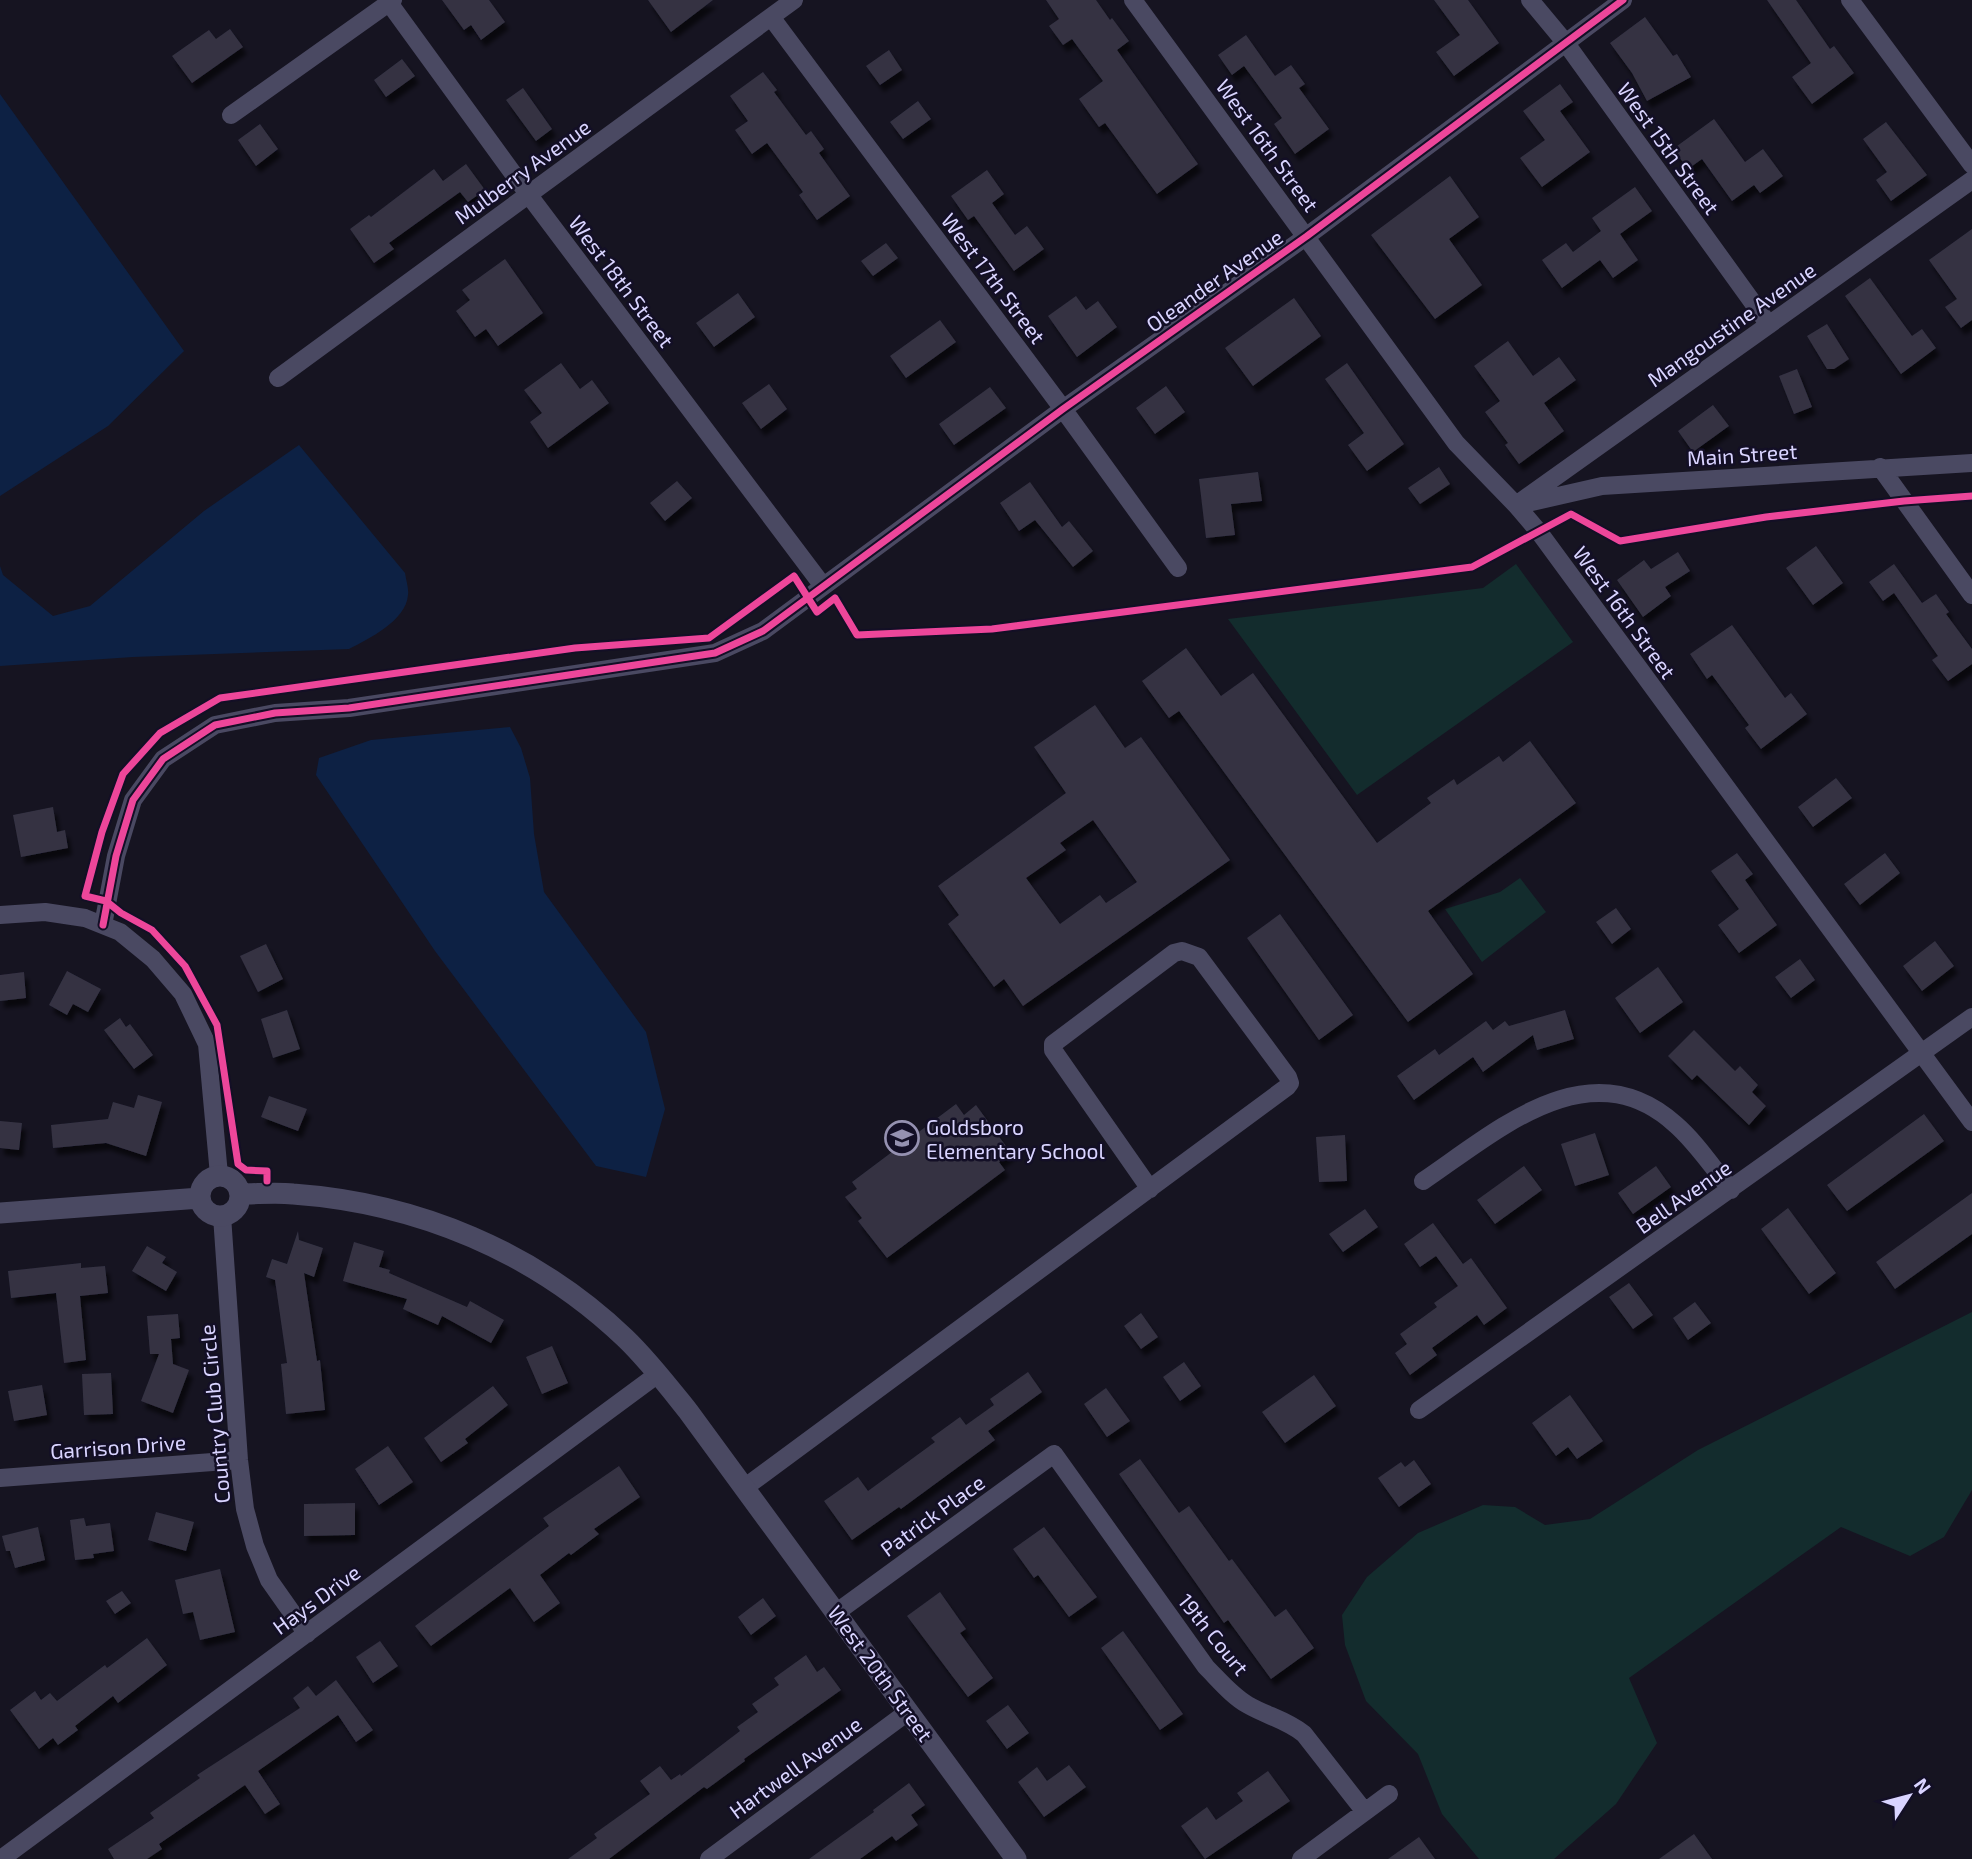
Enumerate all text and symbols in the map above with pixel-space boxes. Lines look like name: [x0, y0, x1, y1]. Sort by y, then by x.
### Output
street label: West 16th Street: [1212, 74, 1324, 216]
street label: West 15th Street: [1613, 77, 1725, 219]
street label: Mulberry Avenue: [449, 113, 595, 229]
street label: West 17th Street: [937, 208, 1051, 348]
street label: West 18th Street: [564, 210, 680, 352]
street label: Oleander Avenue: [1141, 224, 1287, 336]
street label: Mangoustine Avenue: [1642, 257, 1820, 391]
street label: Main Street: [1686, 438, 1798, 470]
street label: West 16th Street: [1569, 541, 1681, 683]
place label: Goldsboro Elementary School: [926, 1114, 1106, 1163]
school or university icon: Goldsboro Elementary School: [883, 1119, 921, 1157]
street label: Bell Avenue: [1630, 1154, 1736, 1238]
street label: Country Club Circle: [194, 1323, 234, 1505]
street label: Garrison Drive: [49, 1429, 187, 1463]
street label: Patrick Place: [875, 1469, 989, 1561]
street label: Hays Drive: [267, 1559, 365, 1639]
street label: 19th Court: [1174, 1588, 1254, 1680]
street label: West 20th Street: [823, 1600, 939, 1746]
street label: Hartwell Avenue: [724, 1711, 866, 1823]
north arrow: [1874, 1761, 1944, 1831]
text: N: [1910, 1773, 1936, 1798]

